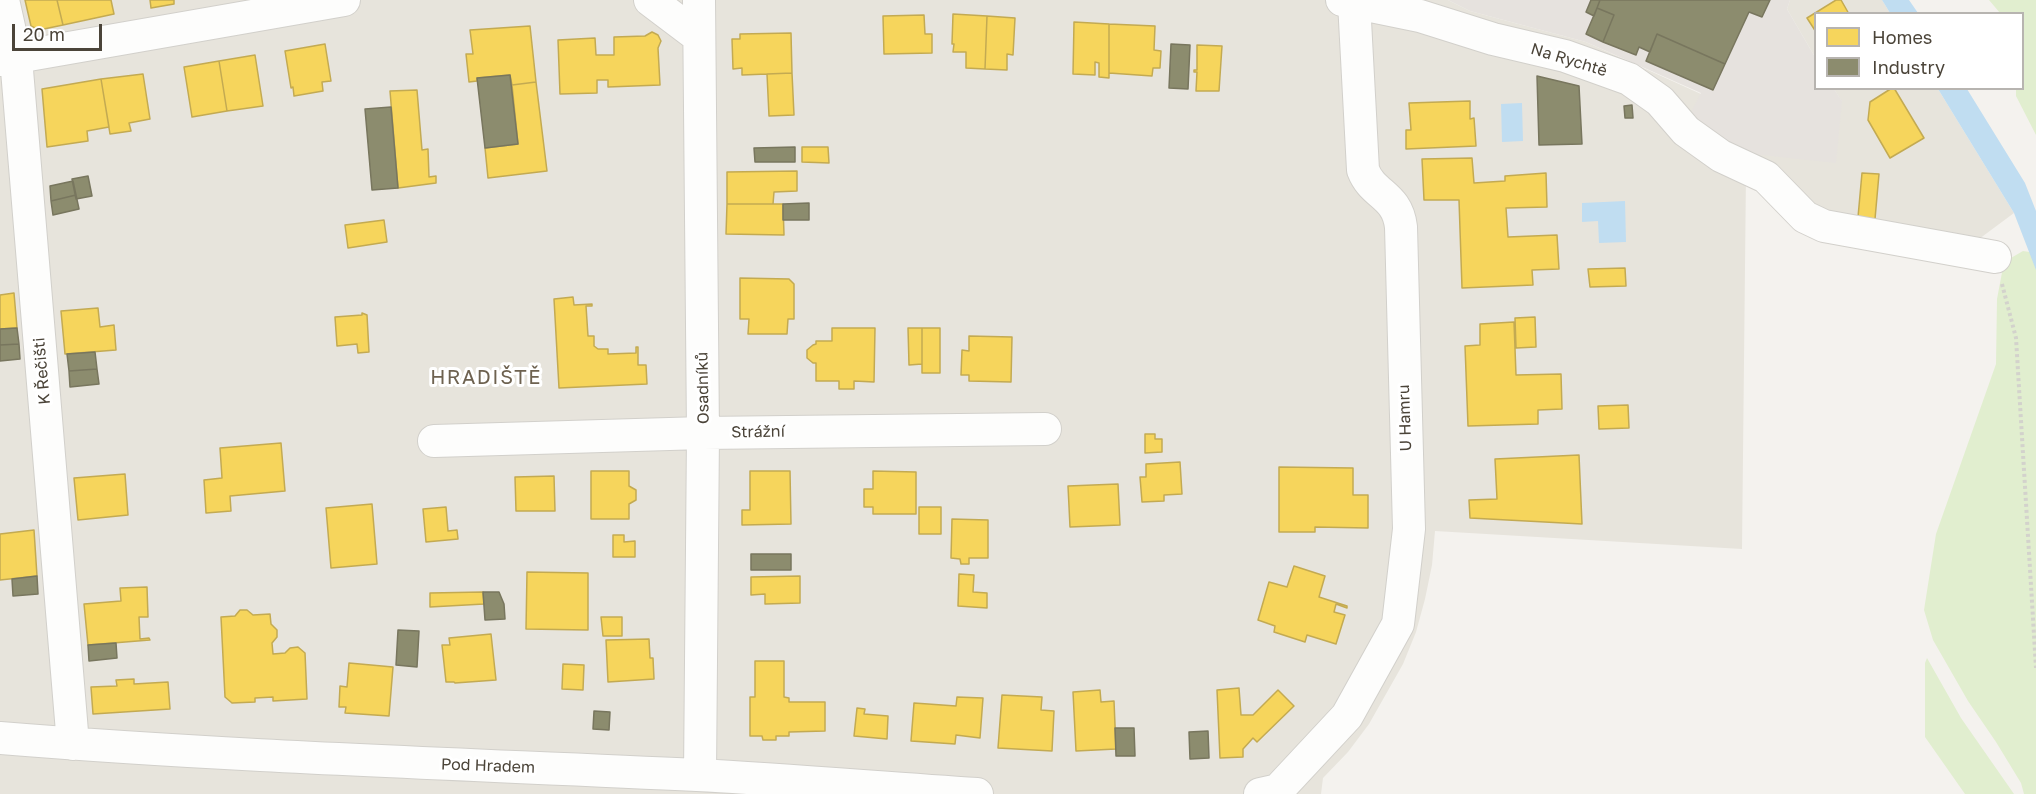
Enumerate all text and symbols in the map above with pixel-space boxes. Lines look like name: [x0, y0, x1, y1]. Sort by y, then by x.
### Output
scale bar: [15, 12, 105, 50]
legend: [1814, 12, 2024, 90]
text: 20 m: [23, 23, 65, 45]
text: Homes: [1872, 26, 1932, 48]
street label: Na Rychtě: [1529, 39, 1609, 81]
text: Industry: [1872, 56, 1945, 78]
street label: K Řečišti: [30, 337, 54, 405]
street label: Osadníků: [693, 352, 713, 424]
district label: HRADIŠTĚ: [430, 366, 542, 390]
street label: U Hamru: [1394, 384, 1416, 452]
street label: Strážní: [731, 422, 785, 442]
street label: Pod Hradem: [441, 755, 535, 777]

